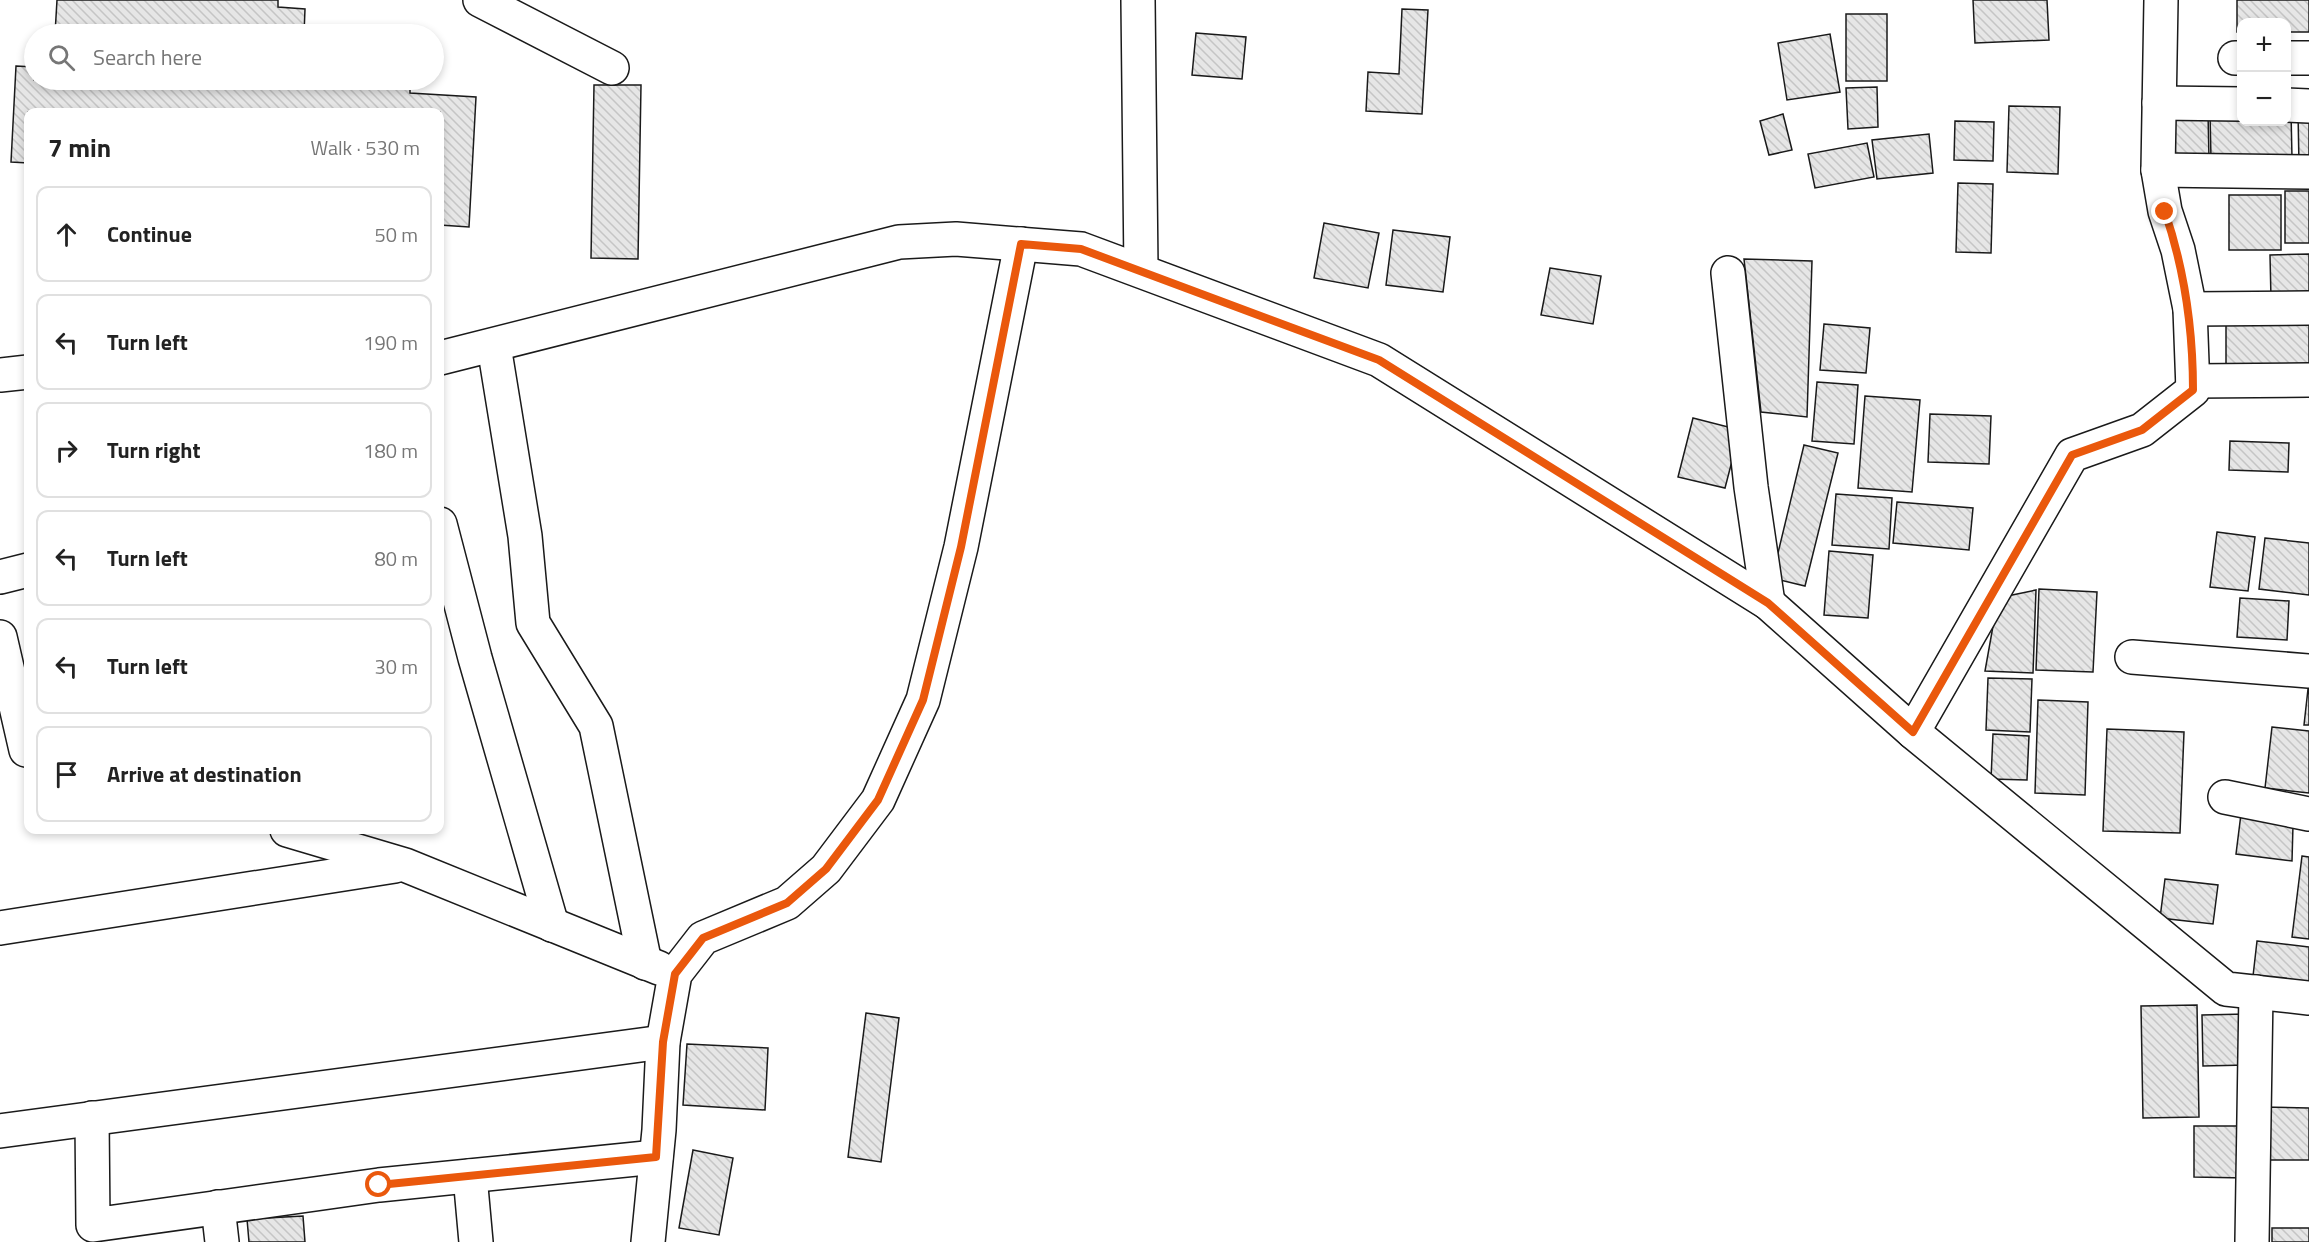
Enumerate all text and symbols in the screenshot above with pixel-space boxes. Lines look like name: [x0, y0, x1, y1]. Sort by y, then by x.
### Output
map controls: [2237, 18, 2291, 126]
button: +: [2237, 18, 2291, 72]
search box: [24, 24, 444, 90]
text: Search here: [93, 40, 202, 74]
icon: search: [45, 41, 78, 74]
button: −: [2237, 72, 2291, 126]
text: 7 min: [48, 128, 111, 167]
text: Walk · 530 m: [311, 132, 420, 163]
route end: [2151, 198, 2177, 224]
text: Continue: [107, 217, 192, 251]
icon: ahead: [50, 218, 83, 251]
text: 50 m: [374, 219, 418, 250]
text: Turn left: [107, 325, 188, 359]
icon: left: [50, 326, 83, 359]
text: 190 m: [363, 327, 418, 358]
text: Turn right: [107, 433, 201, 467]
icon: right: [50, 434, 83, 467]
text: 180 m: [363, 435, 418, 466]
text: Turn left: [107, 541, 188, 575]
icon: left: [50, 542, 83, 575]
text: 80 m: [374, 543, 418, 574]
text: Turn left: [107, 649, 188, 683]
icon: left: [50, 650, 83, 683]
text: 30 m: [374, 651, 418, 682]
text: Arrive at destination: [107, 757, 302, 791]
icon: arrive: [50, 758, 83, 791]
route start: [365, 1171, 391, 1197]

